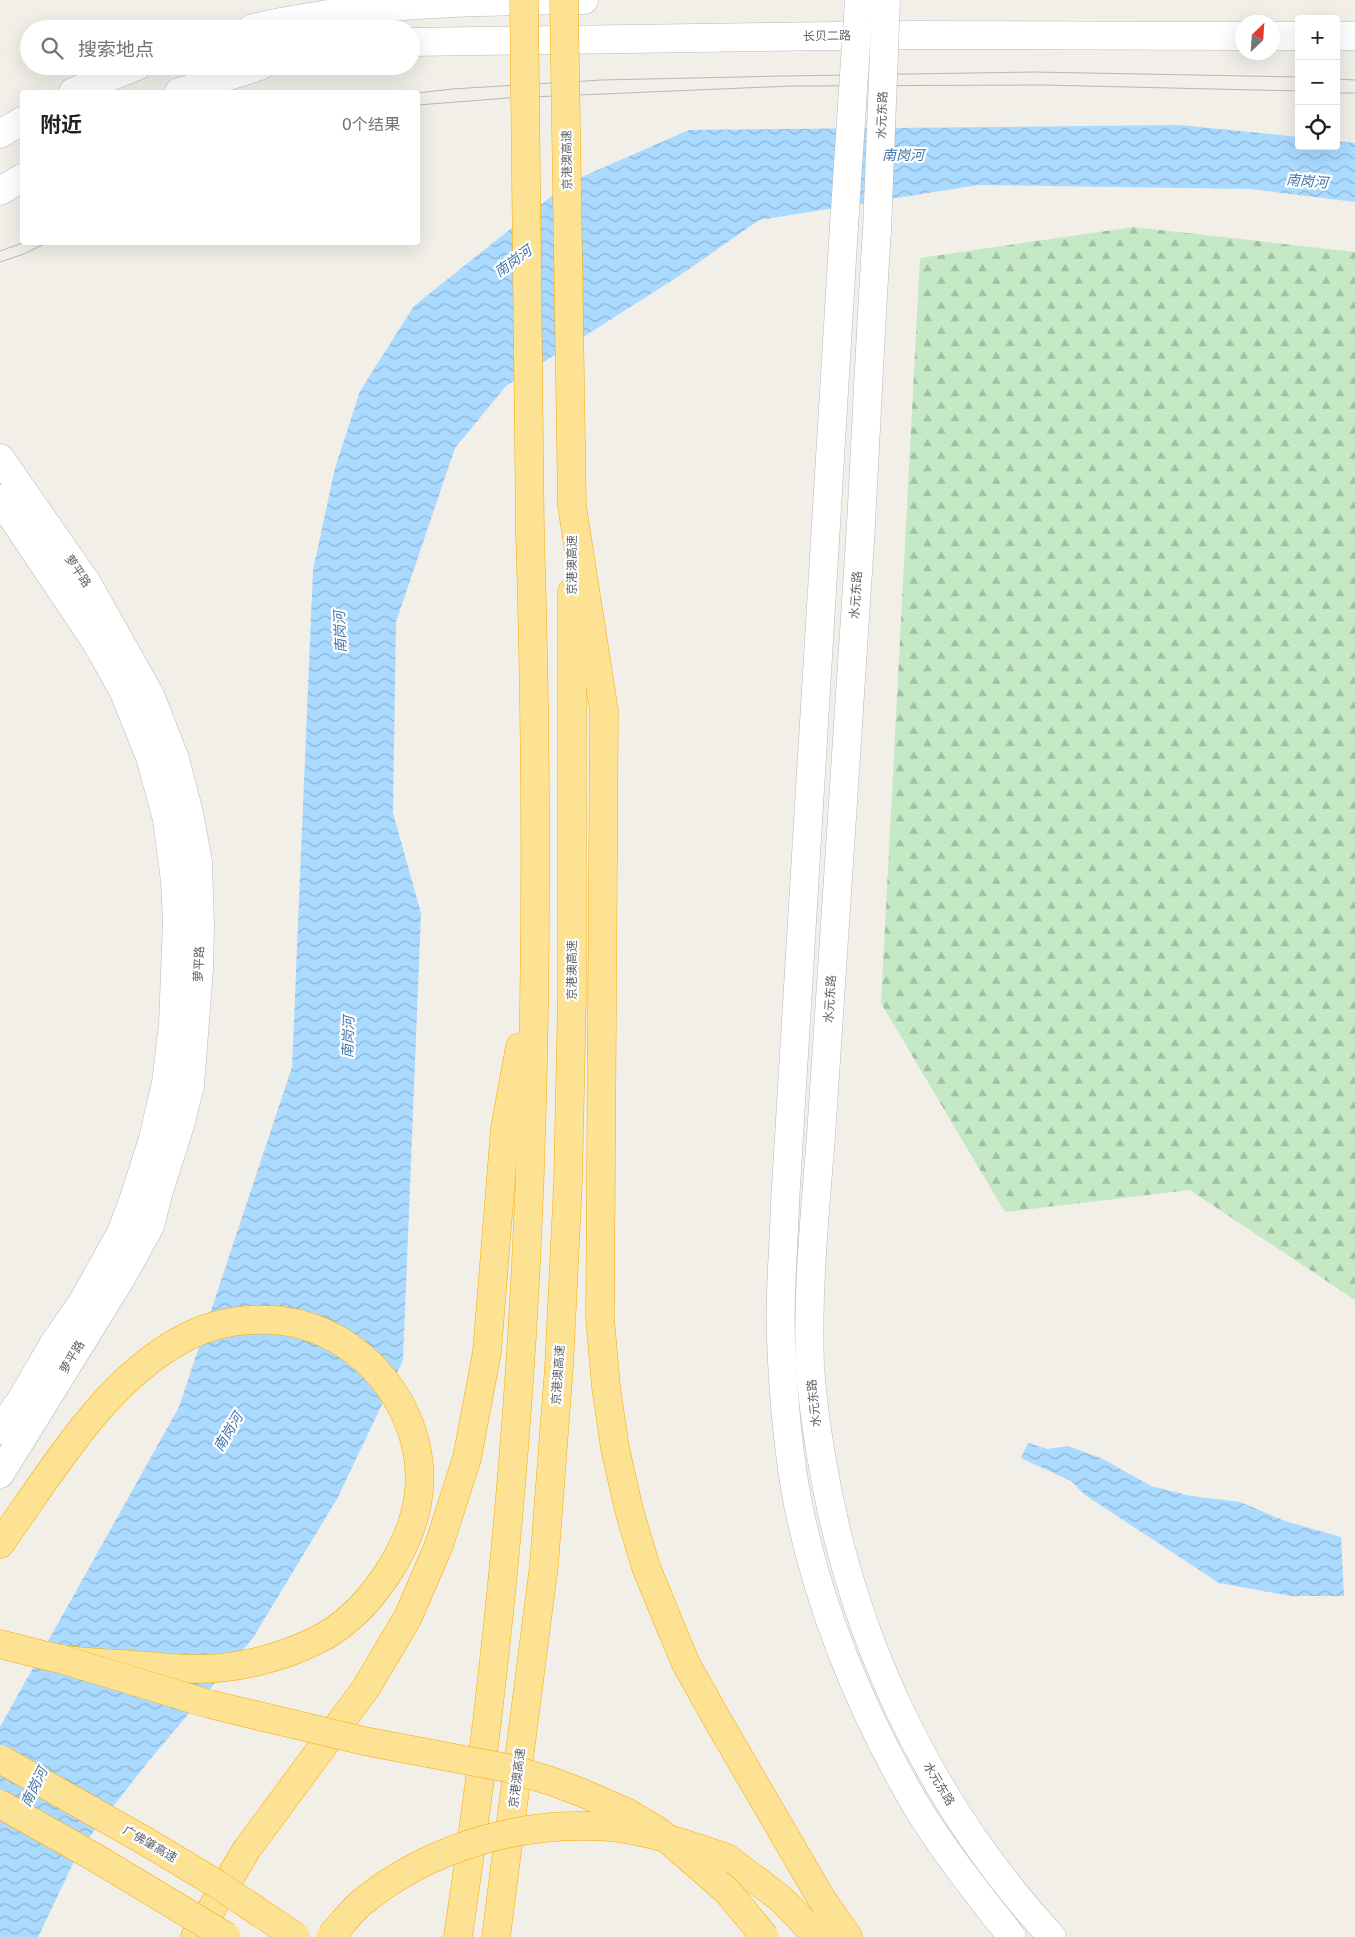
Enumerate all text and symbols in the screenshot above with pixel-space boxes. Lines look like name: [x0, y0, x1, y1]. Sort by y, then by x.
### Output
north arrow: [1235, 15, 1280, 60]
map controls: [1295, 15, 1340, 150]
button: +: [1295, 15, 1340, 60]
search box: [20, 20, 420, 75]
street label: 长贝二路: [803, 29, 851, 43]
icon: search: [38, 34, 66, 62]
text: 搜索地点: [78, 38, 154, 60]
button: −: [1295, 60, 1340, 105]
street label: 水元东路: [874, 91, 890, 139]
button: locate: [1295, 105, 1340, 150]
text: 附近: [40, 113, 82, 137]
text: 0个结果: [342, 115, 400, 134]
street label: 京港澳高速: [559, 130, 575, 190]
water label: 南岗河: [882, 147, 927, 163]
water label: 南岗河: [1285, 171, 1332, 191]
water label: 南岗河: [491, 240, 537, 280]
street label: 京港澳高速: [565, 535, 579, 595]
street label: 萝平路: [62, 552, 94, 590]
street label: 水元东路: [847, 571, 865, 619]
water label: 南岗河: [331, 608, 349, 653]
street label: 京港澳高速: [565, 940, 579, 1000]
street label: 萝平路: [191, 946, 207, 982]
street label: 水元东路: [821, 975, 839, 1023]
water label: 南岗河: [339, 1013, 357, 1058]
street label: 萝平路: [57, 1338, 87, 1376]
street label: 京港澳高速: [549, 1345, 567, 1405]
street label: 水元东路: [805, 1378, 823, 1428]
water label: 南岗河: [210, 1407, 247, 1454]
street label: 京港澳高速: [506, 1747, 528, 1809]
street label: 水元东路: [921, 1760, 957, 1808]
water label: 南岗河: [18, 1762, 52, 1809]
street label: 广佛肇高速: [121, 1823, 179, 1865]

